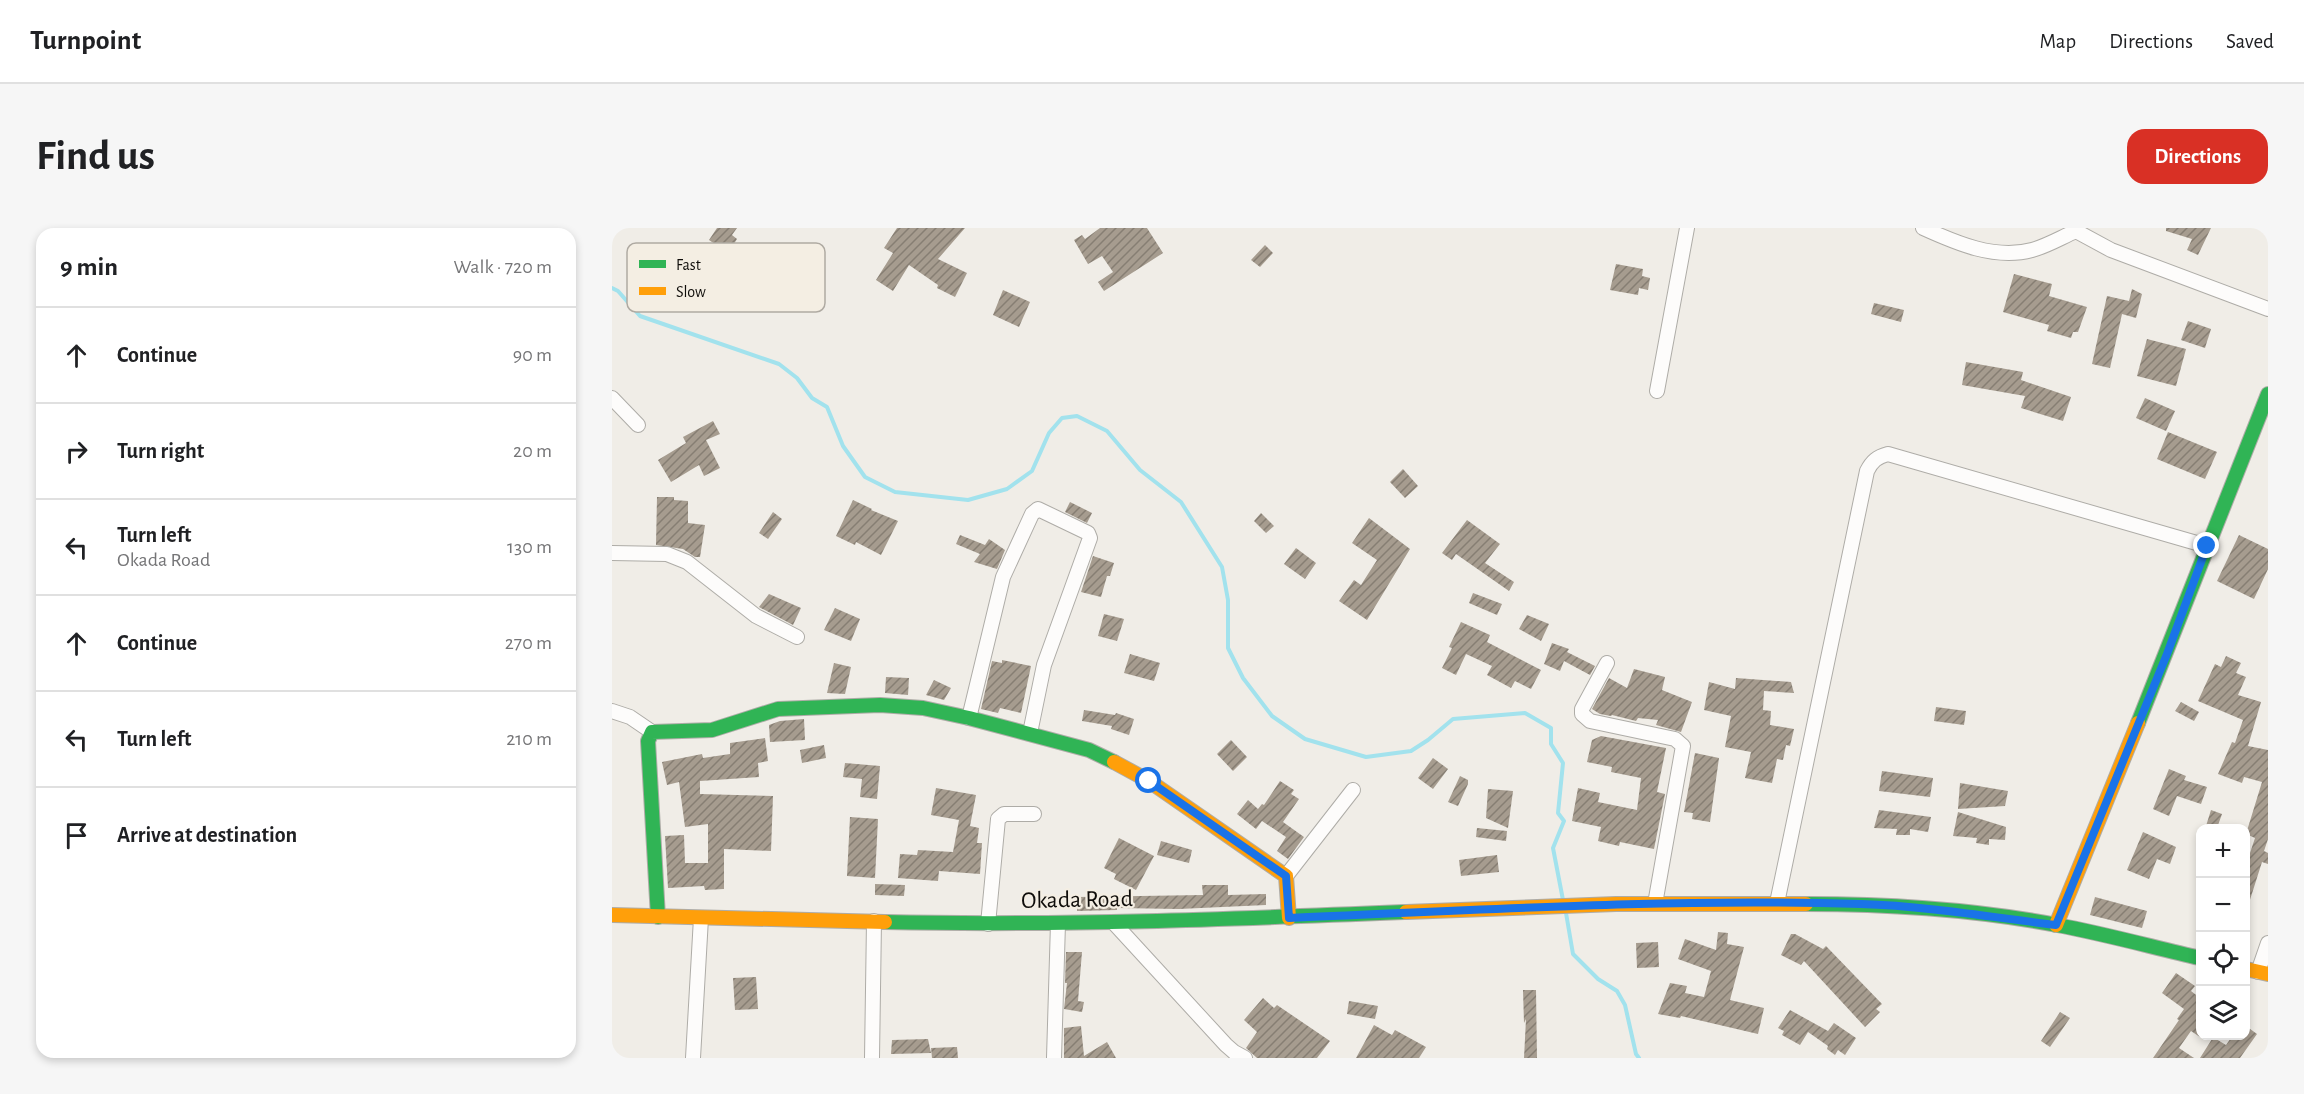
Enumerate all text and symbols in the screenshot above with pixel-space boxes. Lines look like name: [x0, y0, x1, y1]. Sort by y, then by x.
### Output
text: Turnpoint: [30, 27, 141, 55]
text: Map: [2040, 31, 2076, 52]
text: Directions: [2109, 31, 2193, 52]
text: Saved: [2226, 31, 2274, 52]
button: Directions: [2127, 129, 2268, 184]
text: Find us: [36, 135, 155, 177]
legend: [627, 243, 825, 312]
text: 9 min: [60, 254, 118, 280]
text: Walk · 720 m: [453, 257, 552, 277]
text: Fast: [676, 257, 701, 273]
text: Slow: [676, 284, 706, 300]
icon: ahead: [60, 339, 93, 372]
text: Continue: [117, 344, 197, 366]
text: 90 m: [513, 345, 552, 365]
icon: right: [60, 435, 93, 468]
text: Turn right: [117, 440, 204, 462]
text: 20 m: [513, 441, 552, 461]
text: Turn left: [117, 524, 191, 546]
icon: left: [60, 531, 93, 564]
route end: [2193, 532, 2219, 558]
text: 130 m: [507, 537, 552, 557]
text: Okada Road: [117, 550, 210, 570]
icon: ahead: [60, 627, 93, 660]
text: Continue: [117, 632, 197, 654]
text: 270 m: [505, 633, 552, 653]
icon: left: [60, 723, 93, 756]
text: Turn left: [117, 728, 191, 750]
text: 210 m: [506, 729, 552, 749]
route start: [1135, 767, 1161, 793]
icon: arrive: [60, 819, 93, 852]
text: Arrive at destination: [117, 824, 297, 846]
map controls: [2196, 824, 2250, 1040]
button: +: [2196, 824, 2250, 878]
button: −: [2196, 878, 2250, 932]
street label: Okada Road: [1021, 887, 1133, 913]
button: locate: [2196, 932, 2250, 986]
button: layers: [2196, 986, 2250, 1040]

